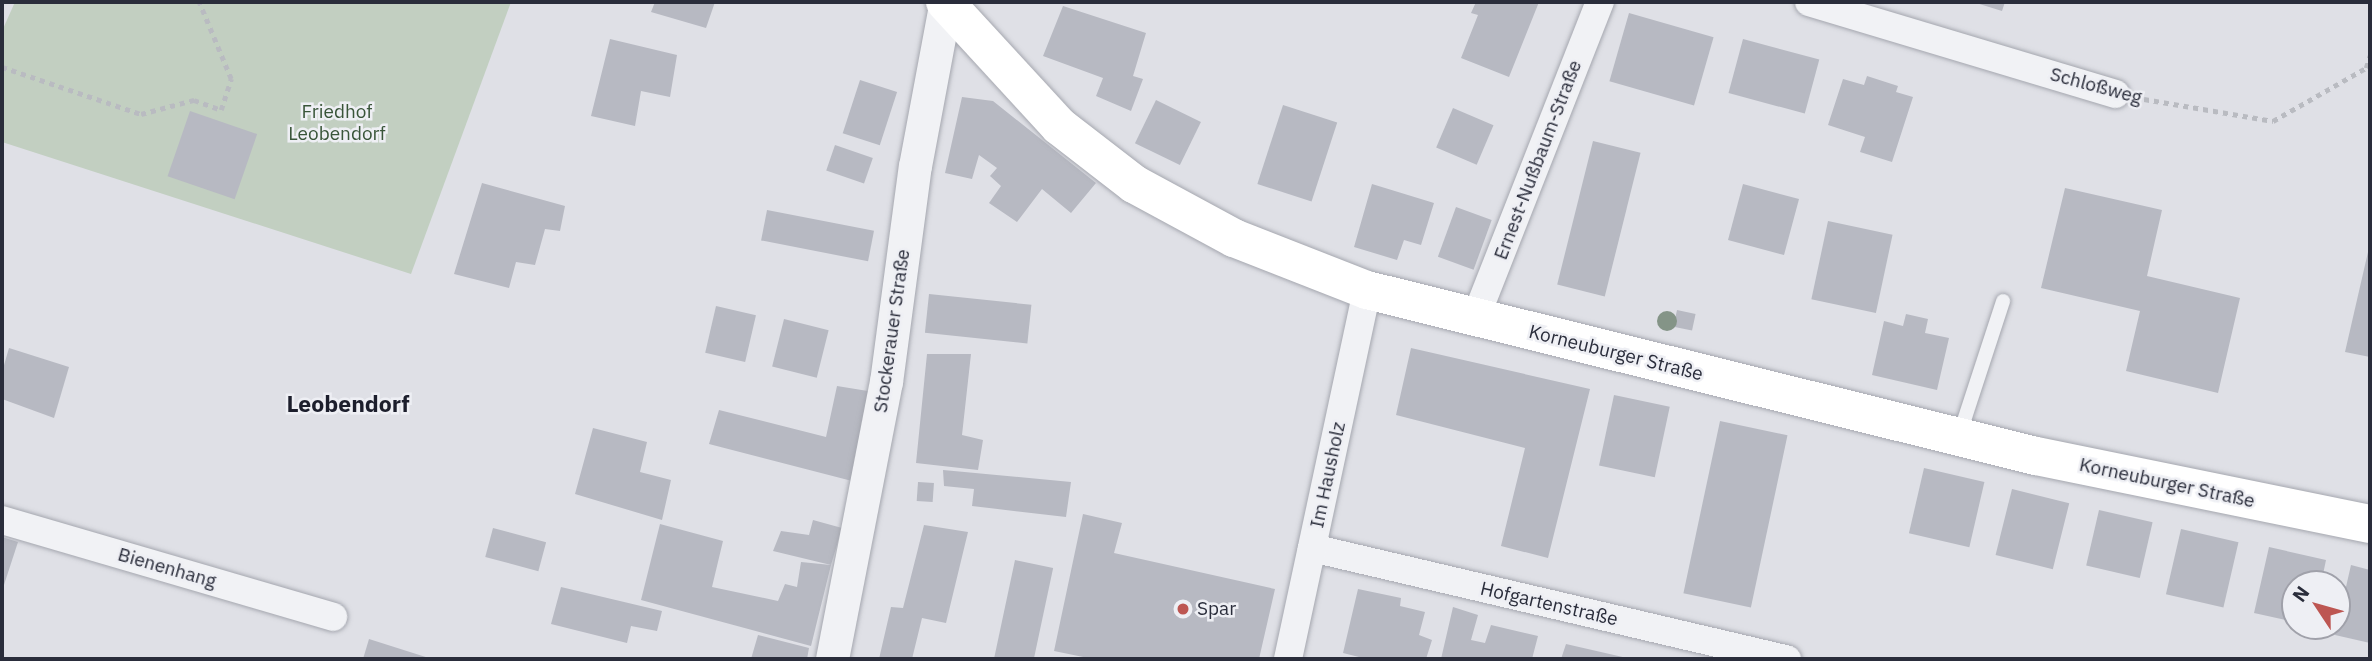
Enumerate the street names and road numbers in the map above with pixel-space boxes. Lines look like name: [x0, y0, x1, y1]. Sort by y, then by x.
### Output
street label: Ernest-Nußbaum-Straße: [1489, 57, 1587, 263]
street label: Schloßweg: [2048, 63, 2144, 109]
street label: Stockerauer Straße: [869, 248, 915, 414]
street label: Korneuburger Straße: [1527, 320, 1705, 386]
street label: Im Hausholz: [1306, 420, 1350, 530]
street label: Korneuburger Straße: [2077, 453, 2257, 513]
street label: Bienenhang: [115, 543, 219, 593]
street label: Hofgartenstraße: [1478, 577, 1620, 631]

